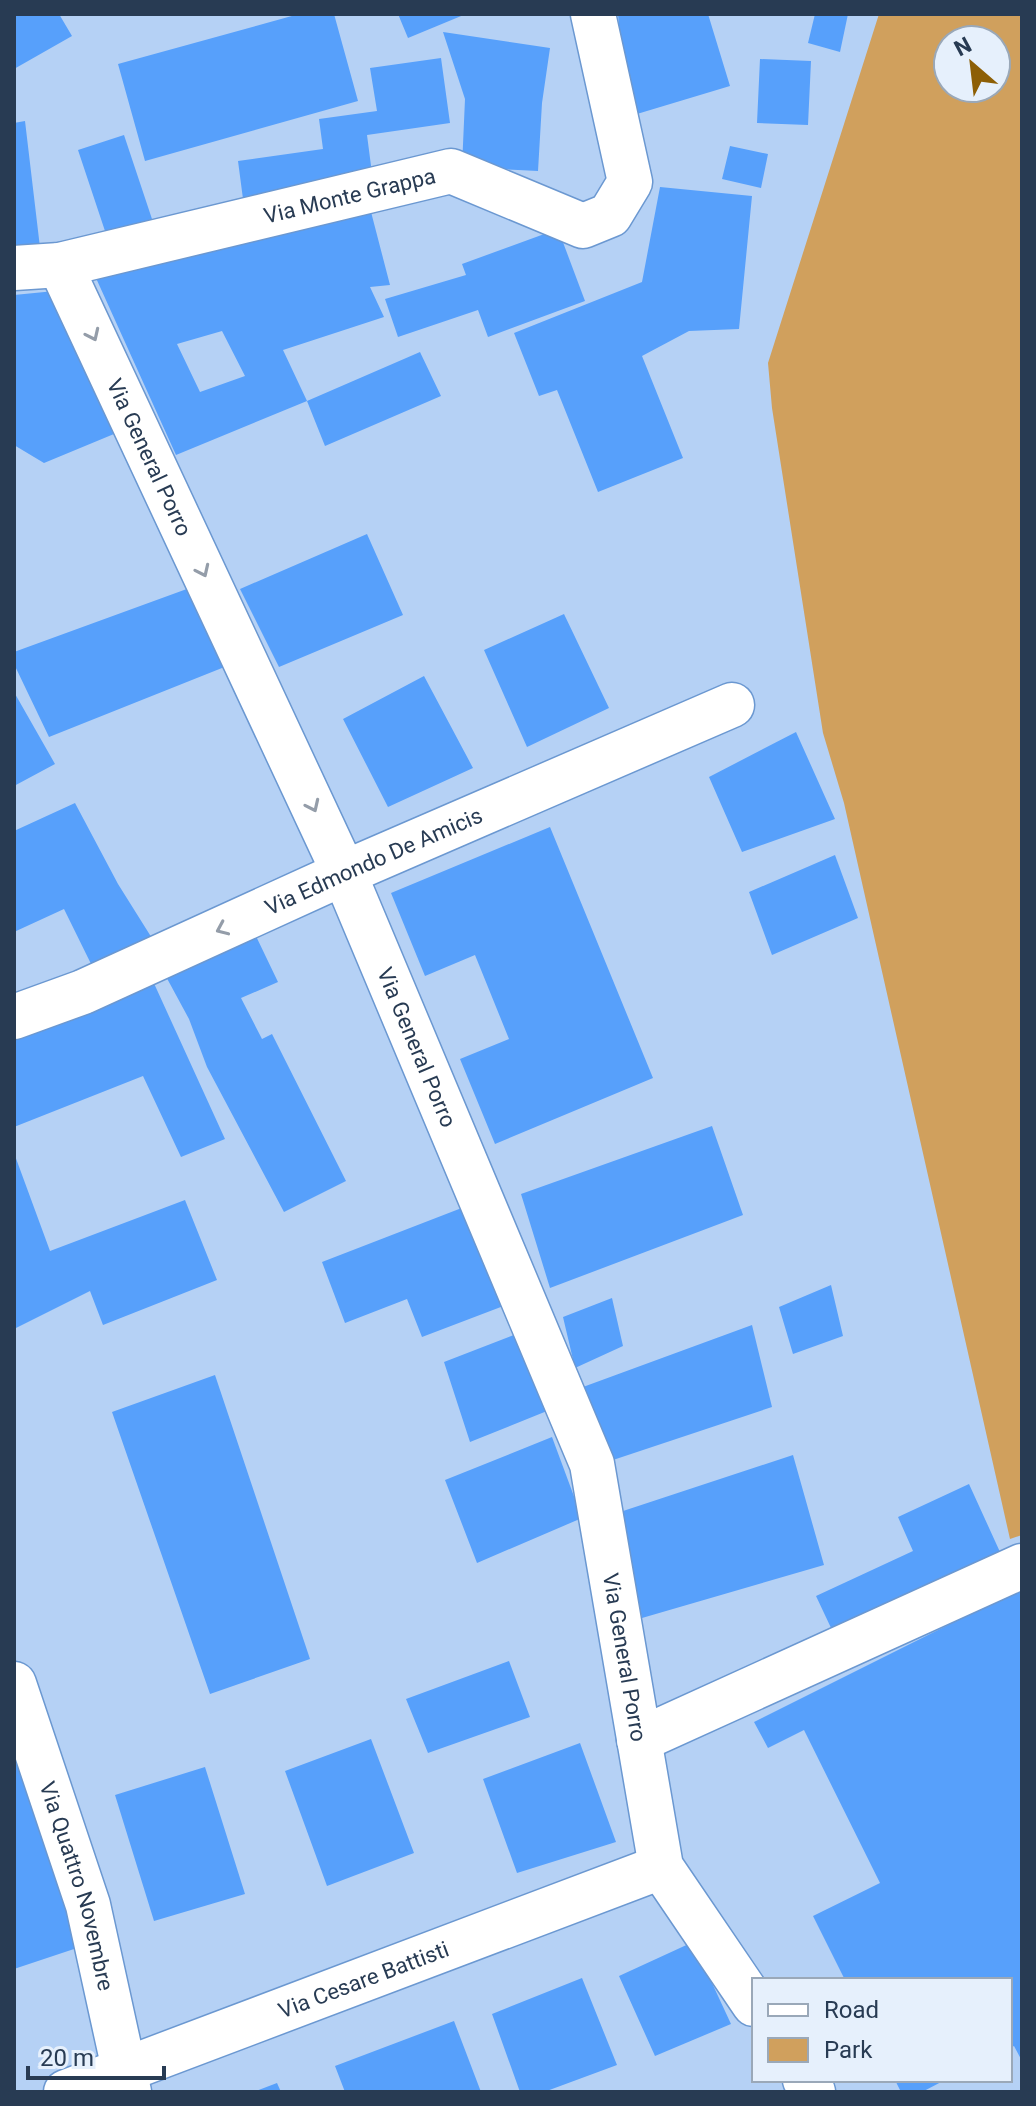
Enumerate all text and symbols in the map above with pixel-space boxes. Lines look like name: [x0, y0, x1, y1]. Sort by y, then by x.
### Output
north arrow: [932, 24, 1012, 104]
text: N: [950, 32, 976, 61]
street label: Via Monte Grappa: [261, 163, 438, 229]
one-way arrow: [83, 327, 99, 342]
street label: Via General Porro: [102, 375, 197, 540]
one-way arrow: [193, 563, 209, 577]
one-way arrow: [303, 798, 319, 813]
street label: Via Edmondo De Amicis: [261, 803, 486, 920]
one-way arrow: [216, 919, 230, 935]
street label: Via General Porro: [372, 964, 461, 1131]
street label: Via General Porro: [598, 1571, 651, 1744]
street label: Via Quattro Novembre: [35, 1779, 118, 1993]
street label: Via Cesare Battisti: [275, 1936, 452, 2024]
legend: [752, 1978, 1012, 2082]
text: Road: [824, 1996, 879, 2024]
scale bar: [28, 2030, 164, 2080]
text: Park: [824, 2036, 873, 2064]
text: 20 m: [40, 2044, 94, 2072]

